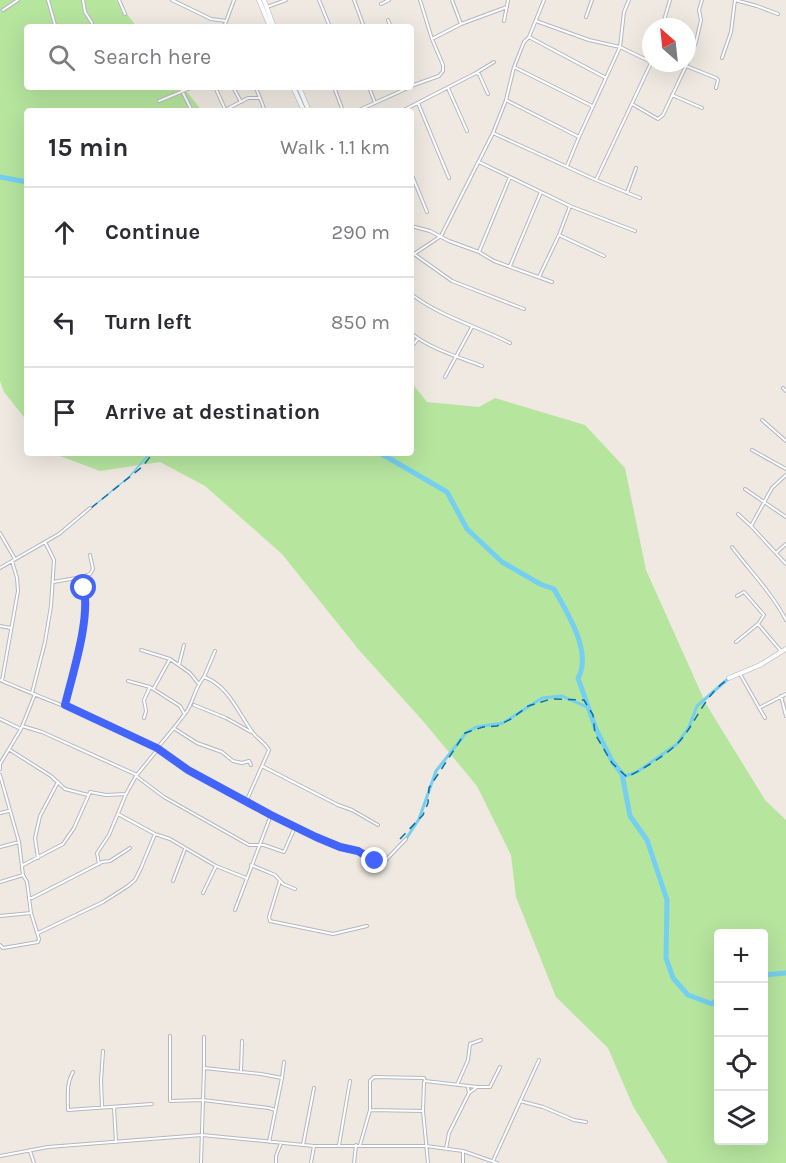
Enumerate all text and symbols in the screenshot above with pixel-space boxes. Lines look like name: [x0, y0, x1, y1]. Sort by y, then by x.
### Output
north arrow: [642, 18, 696, 72]
search box: [24, 24, 414, 90]
icon: search: [45, 41, 78, 74]
text: Search here: [93, 44, 211, 70]
text: 15 min: [48, 132, 128, 163]
text: Walk · 1.1 km: [280, 136, 390, 159]
icon: ahead: [48, 216, 81, 249]
text: Continue: [105, 219, 200, 245]
text: 290 m: [331, 221, 390, 244]
icon: left: [48, 306, 81, 339]
text: Turn left: [105, 309, 192, 335]
text: 850 m: [331, 311, 390, 334]
icon: arrive: [48, 396, 81, 429]
text: Arrive at destination: [105, 399, 320, 425]
route start: [70, 574, 96, 600]
route end: [361, 847, 387, 873]
map controls: [714, 929, 768, 1145]
button: +: [714, 929, 768, 983]
button: −: [714, 983, 768, 1037]
button: locate: [714, 1037, 768, 1091]
button: layers: [714, 1091, 768, 1145]

